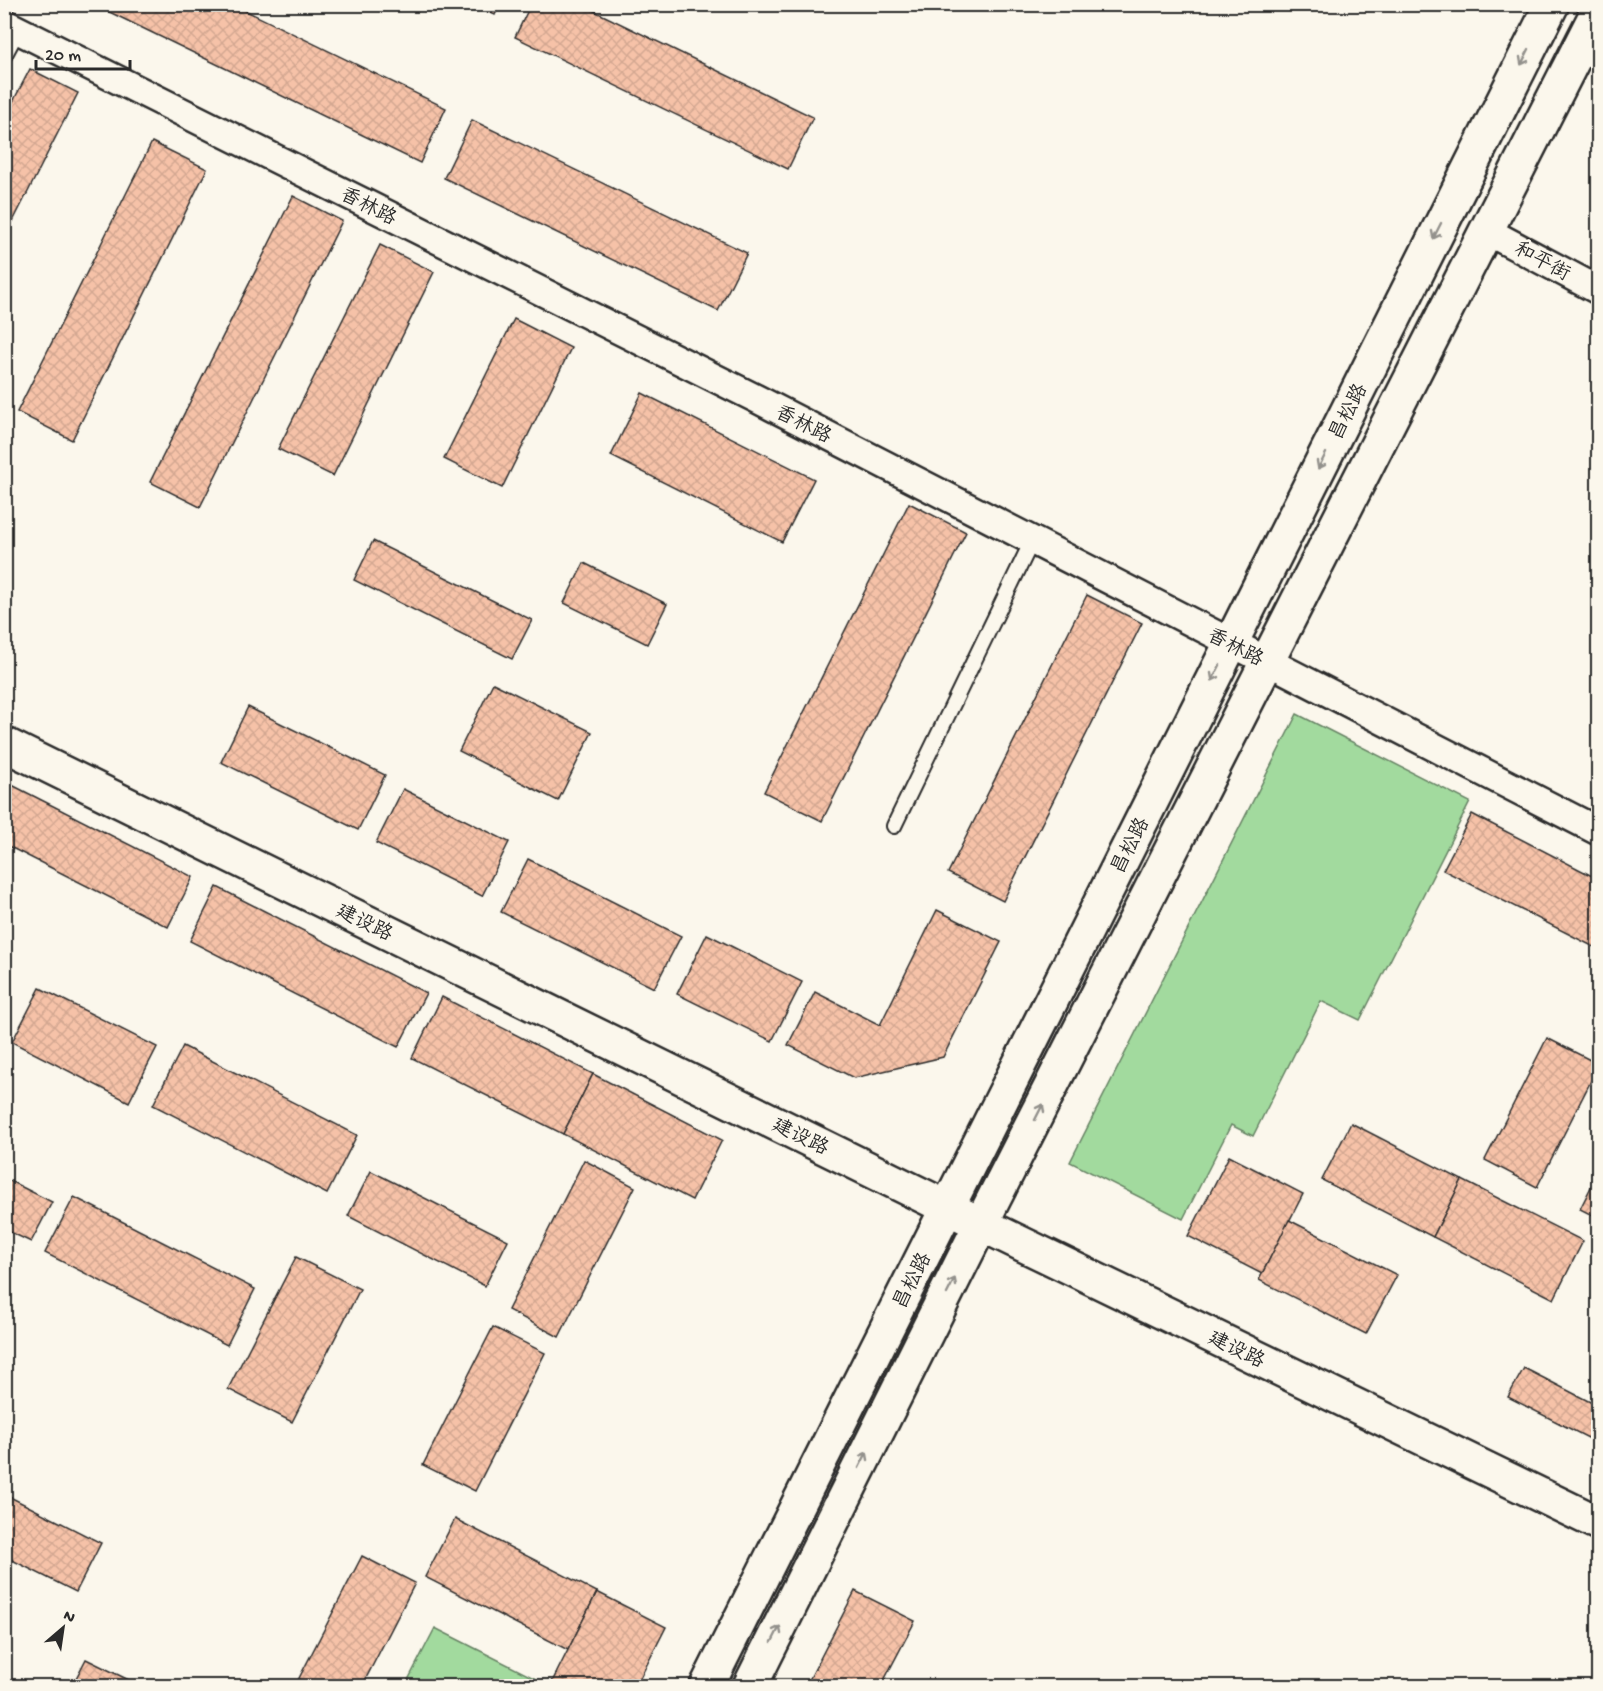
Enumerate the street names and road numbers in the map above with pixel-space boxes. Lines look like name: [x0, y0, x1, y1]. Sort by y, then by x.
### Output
street label: 香林路: [335, 182, 401, 232]
street label: 和平街: [1509, 237, 1574, 287]
street label: 昌松路: [1324, 379, 1374, 445]
street label: 香林路: [770, 400, 836, 450]
street label: 香林路: [1202, 623, 1268, 673]
street label: 昌松路: [1106, 813, 1156, 879]
street label: 建设路: [331, 899, 397, 948]
street label: 建设路: [767, 1113, 833, 1162]
street label: 昌松路: [888, 1248, 938, 1314]
street label: 建设路: [1203, 1326, 1269, 1375]

